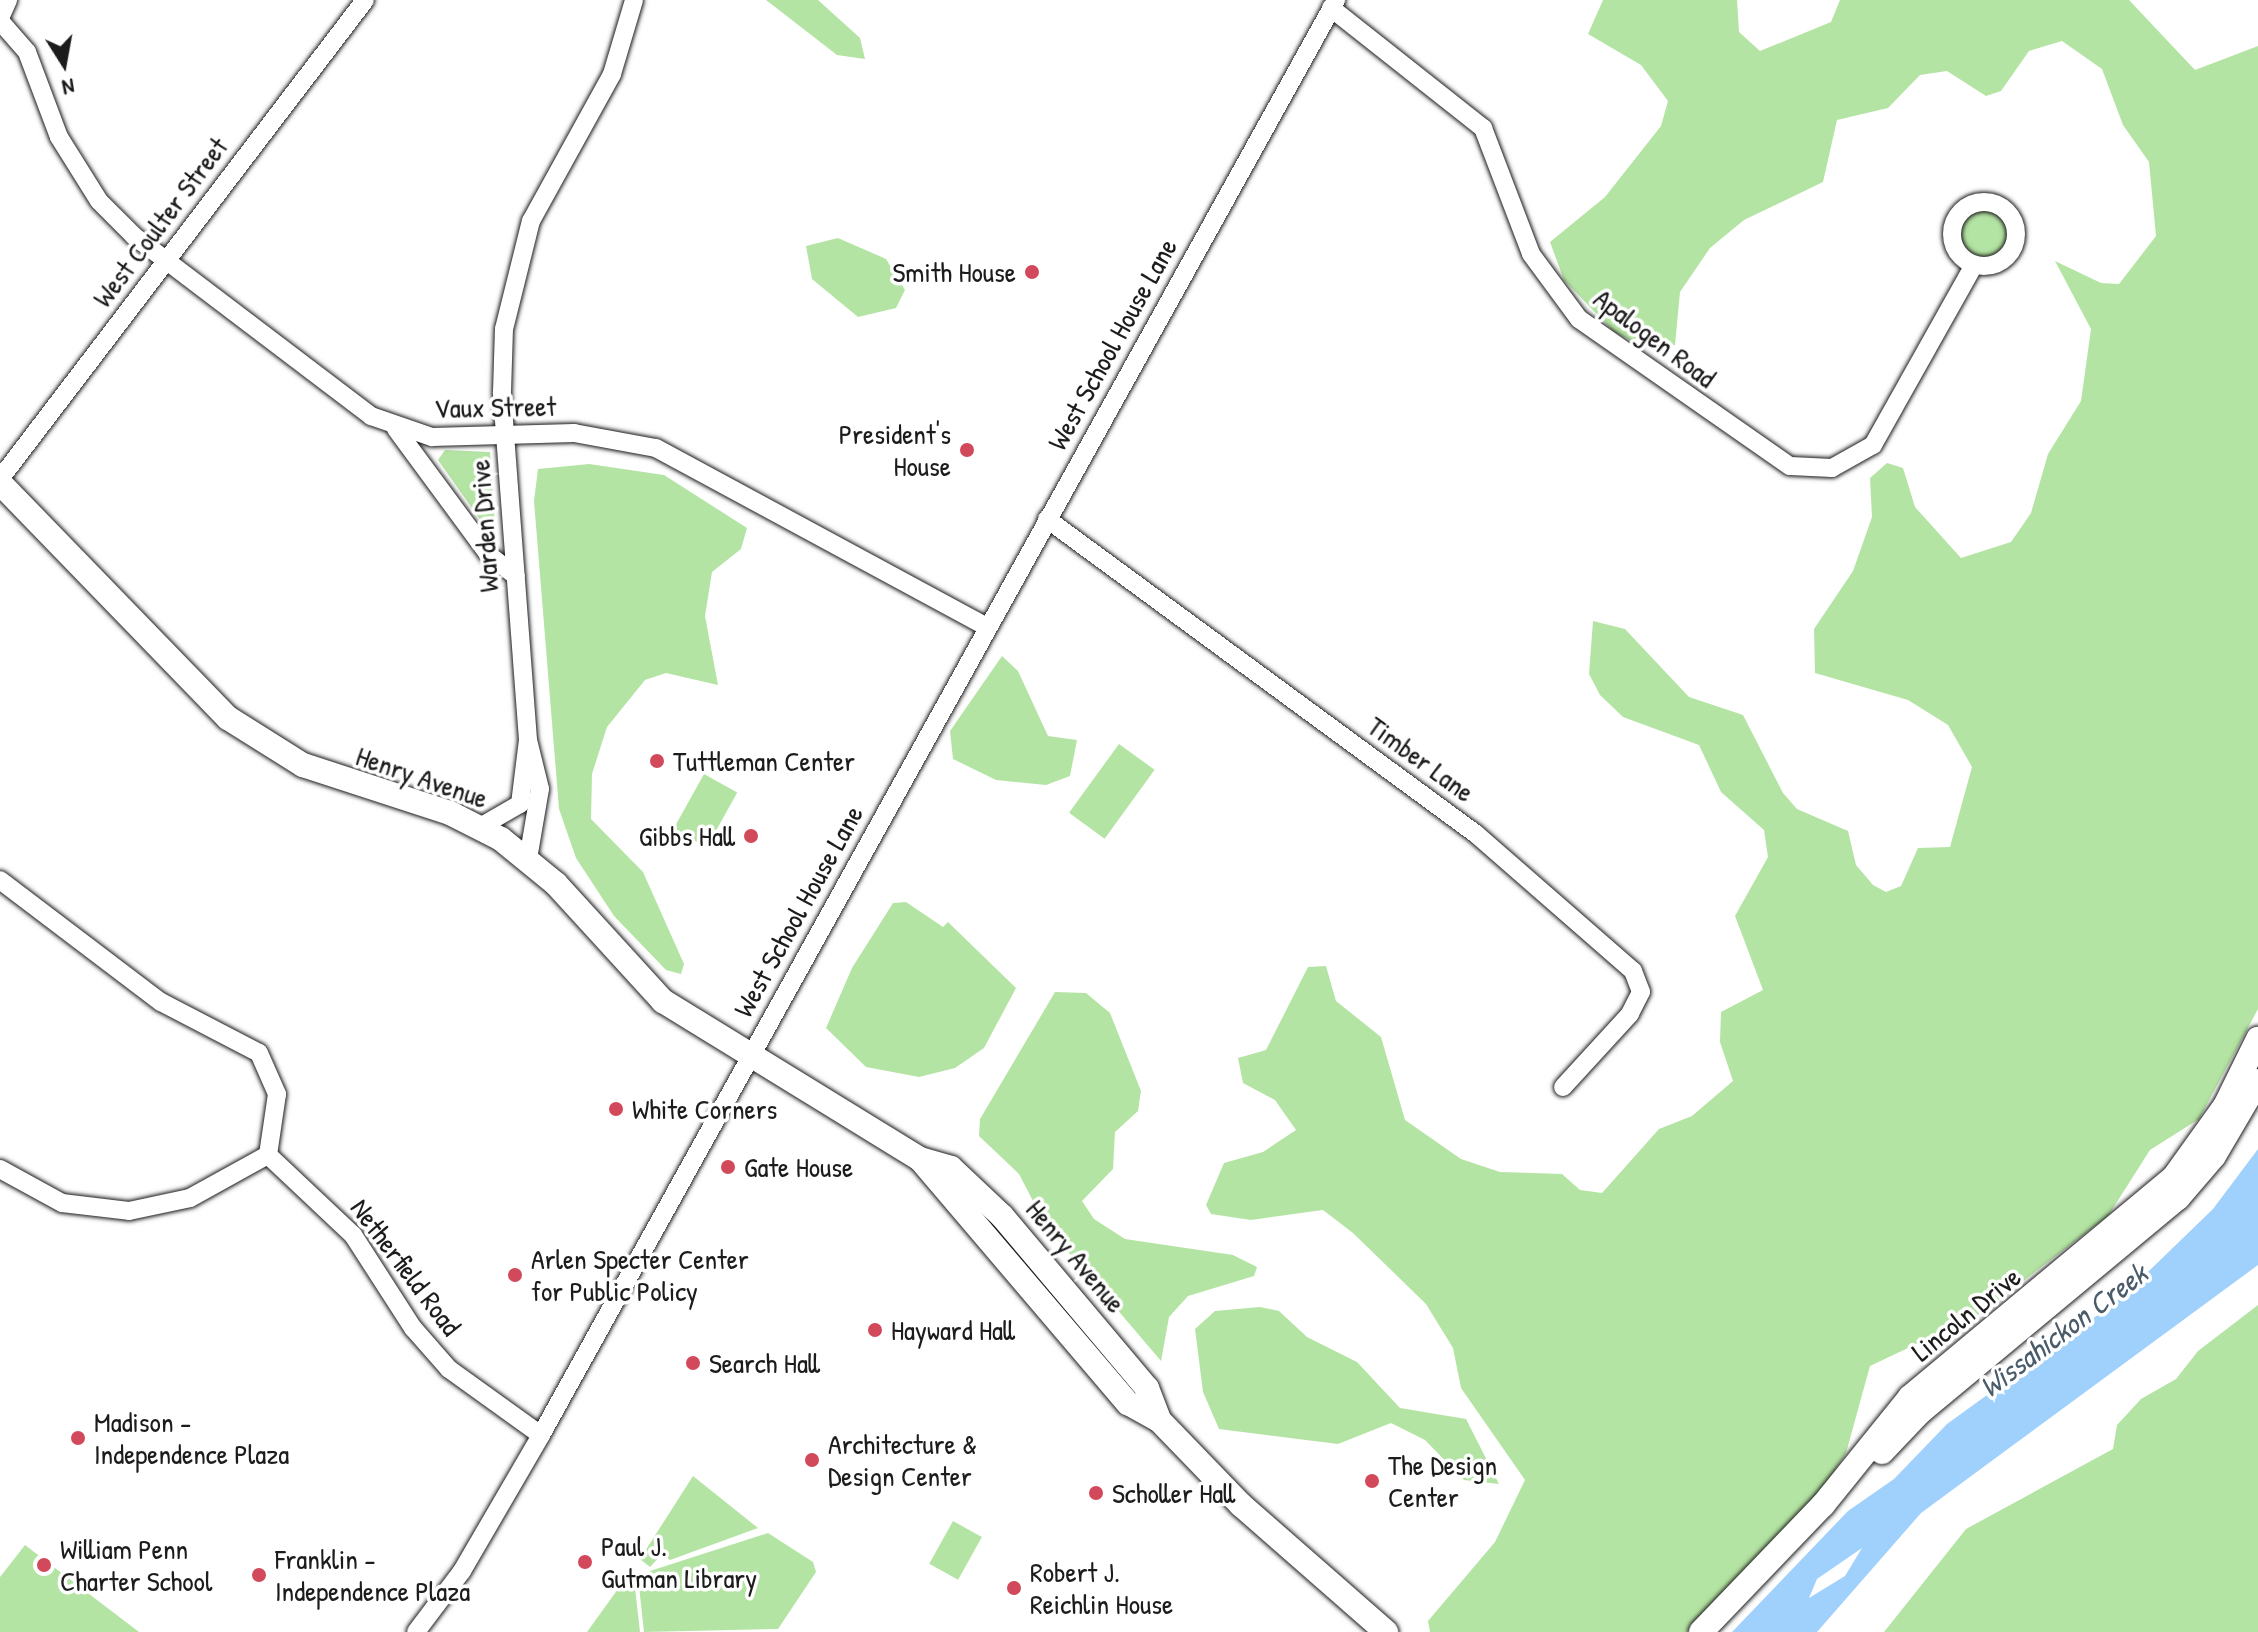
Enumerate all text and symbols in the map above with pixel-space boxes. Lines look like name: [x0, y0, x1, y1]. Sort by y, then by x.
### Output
north arrow: [24, 24, 104, 104]
text: N: [60, 72, 77, 103]
street label: West Coulter Street: [85, 131, 235, 313]
street label: West School House Lane: [1040, 233, 1184, 455]
place label: Smith House: [892, 255, 1016, 289]
marker: Smith House: [1023, 263, 1041, 281]
street label: Apalogen Road: [1587, 281, 1723, 395]
street label: Vaux Street: [434, 389, 556, 425]
place label: President's House: [839, 417, 951, 483]
marker: President's House: [958, 441, 976, 459]
street label: Warden Drive: [463, 459, 505, 593]
street label: Timber Lane: [1361, 709, 1481, 809]
street label: Henry Avenue: [352, 739, 492, 815]
place label: Tuttleman Center: [673, 744, 855, 778]
marker: Tuttleman Center: [648, 752, 666, 770]
street label: West School House Lane: [726, 800, 870, 1022]
place label: Gibbs Hall: [639, 819, 735, 853]
marker: Gibbs Hall: [742, 827, 760, 845]
place label: White Corners: [632, 1092, 777, 1126]
marker: White Corners: [607, 1100, 625, 1118]
place label: Gate House: [744, 1150, 853, 1184]
marker: Gate House: [719, 1158, 737, 1176]
street label: Netherfield Road: [344, 1192, 468, 1342]
street label: Henry Avenue: [1019, 1193, 1133, 1319]
place label: Arlen Specter Center for Public Policy: [531, 1242, 749, 1308]
water label: Wissahickon Creek: [1972, 1255, 2154, 1405]
street label: Lincoln Drive: [1905, 1260, 2027, 1368]
marker: Arlen Specter Center for Public Policy: [506, 1266, 524, 1284]
place label: Hayward Hall: [891, 1313, 1015, 1347]
marker: Hayward Hall: [866, 1321, 884, 1339]
place label: Search Hall: [709, 1346, 820, 1380]
marker: Search Hall: [684, 1354, 702, 1372]
place label: Madison - Independence Plaza: [94, 1405, 289, 1471]
place label: Architecture & Design Center: [828, 1427, 977, 1493]
marker: Madison - Independence Plaza: [69, 1429, 87, 1447]
place label: The Design Center: [1388, 1448, 1497, 1514]
marker: Architecture & Design Center: [803, 1451, 821, 1469]
marker: The Design Center: [1363, 1472, 1381, 1490]
place label: Scholler Hall: [1112, 1476, 1235, 1510]
marker: Scholler Hall: [1087, 1484, 1105, 1502]
place label: Paul J. Gutman Library: [601, 1529, 757, 1595]
place label: William Penn Charter School: [60, 1532, 212, 1598]
place label: Franklin - Independence Plaza: [275, 1542, 470, 1608]
marker: Paul J. Gutman Library: [576, 1553, 594, 1571]
place label: Robert J. Reichlin House: [1030, 1555, 1173, 1621]
marker: William Penn Charter School: [35, 1556, 53, 1574]
marker: Franklin - Independence Plaza: [250, 1566, 268, 1584]
marker: Robert J. Reichlin House: [1005, 1579, 1023, 1597]

